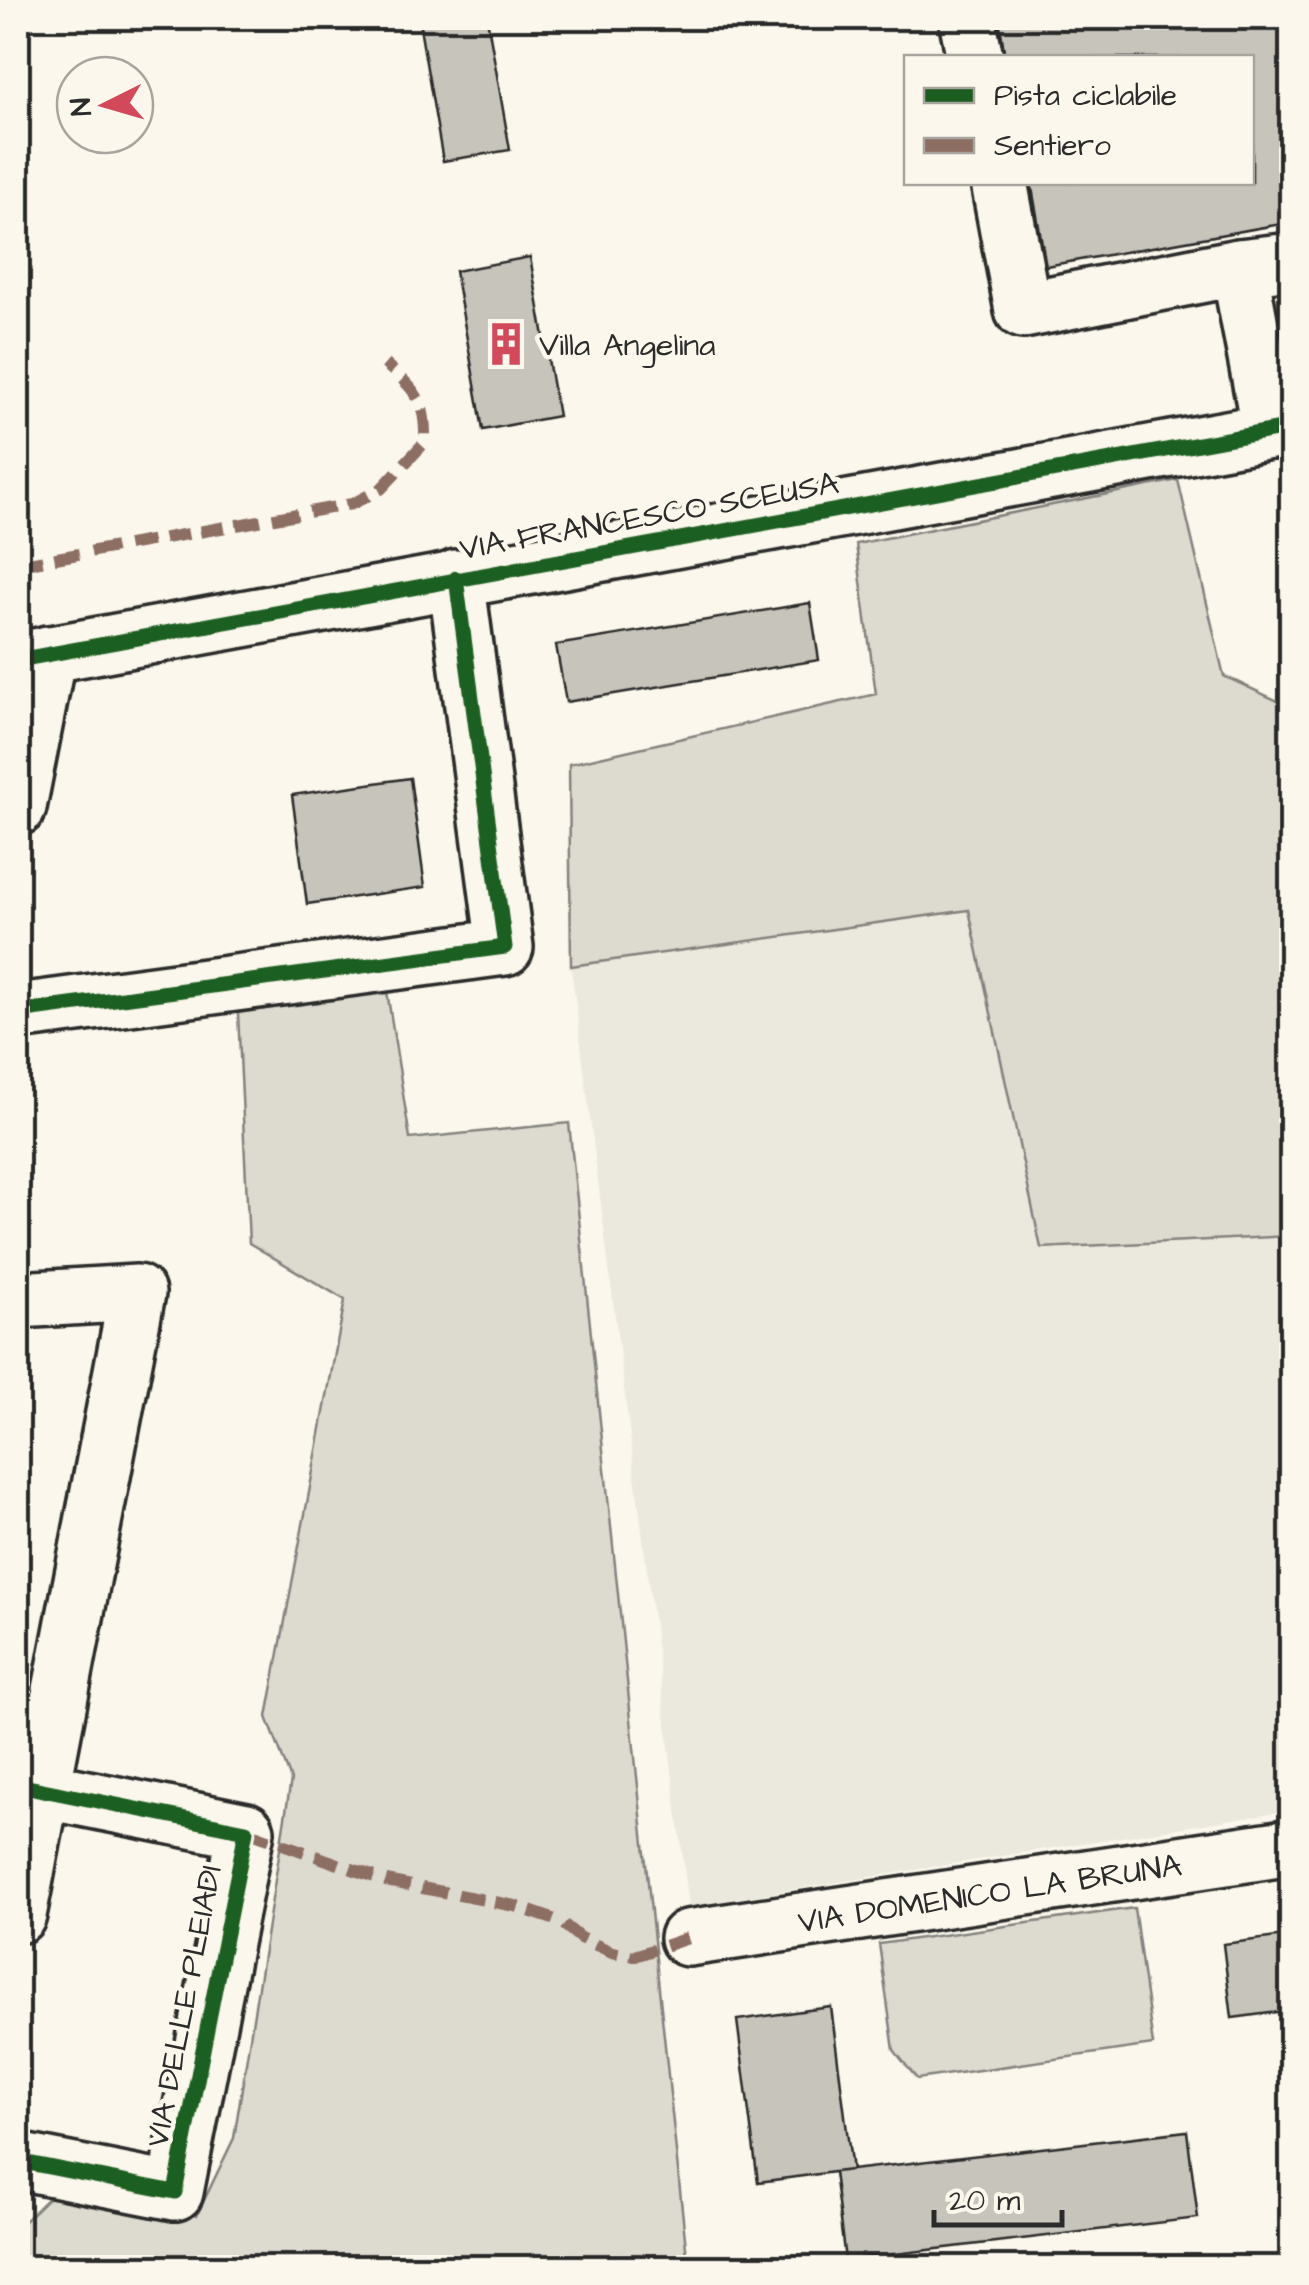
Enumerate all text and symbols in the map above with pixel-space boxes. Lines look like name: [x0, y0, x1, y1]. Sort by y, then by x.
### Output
north arrow: [55, 55, 155, 155]
legend: [904, 55, 1254, 185]
text: Pista ciclabile: [994, 75, 1177, 117]
text: N: [61, 96, 102, 117]
text: Sentiero: [994, 125, 1111, 167]
building icon: Villa Angelina: [482, 320, 530, 368]
place label: Villa Angelina: [539, 323, 716, 368]
street label: VIA FRANCESCO SCEUSA: [456, 461, 842, 572]
street label: VIA DOMENICO LA BRUNA: [795, 1843, 1185, 1945]
street label: VIA DELLE PLEIADI: [135, 1861, 234, 2151]
scale bar: [934, 2165, 1062, 2227]
text: 20 m: [949, 2180, 1021, 2222]

